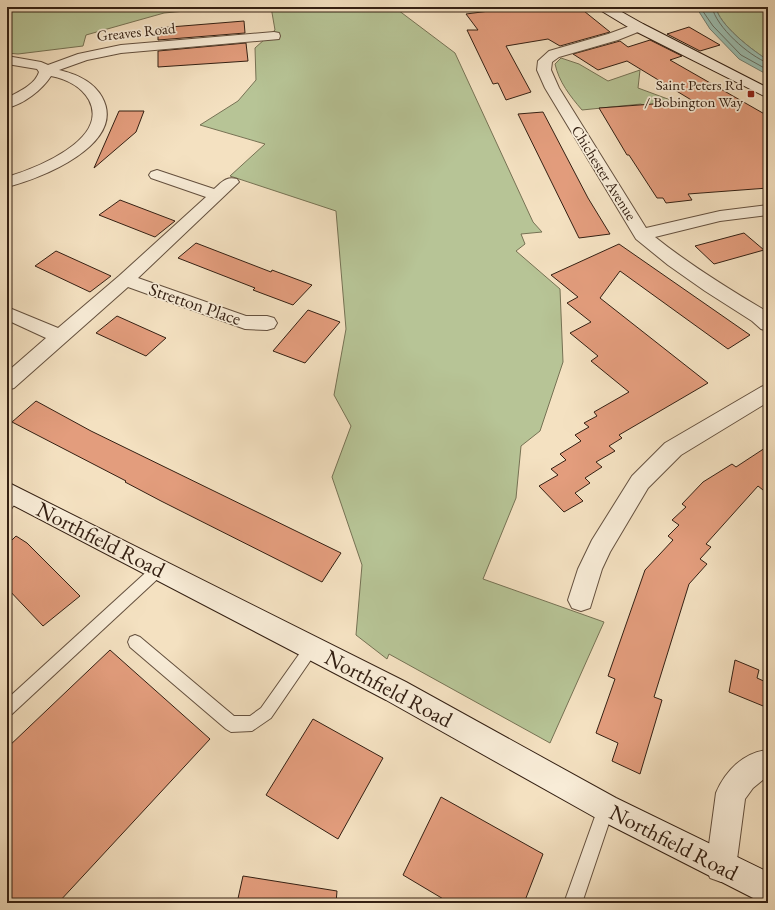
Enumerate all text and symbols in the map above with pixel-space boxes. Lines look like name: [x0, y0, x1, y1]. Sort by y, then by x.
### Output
street label: Greaves Road: [96, 18, 177, 45]
place label: Saint Peters Rd / Bobington Way: [644, 75, 743, 111]
marker: Saint Peters Rd / Bobington Way: [746, 89, 756, 99]
street label: Chichester Avenue: [568, 122, 641, 224]
street label: Stretton Place: [146, 277, 244, 330]
street label: Northfield Road: [31, 495, 171, 585]
street label: Northfield Road: [320, 643, 458, 735]
street label: Northfield Road: [604, 798, 744, 888]

